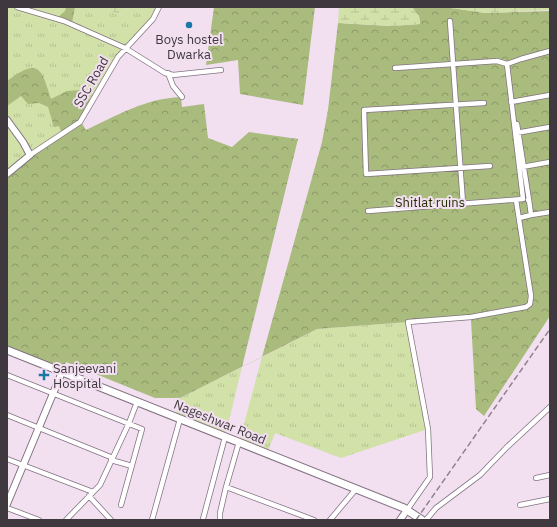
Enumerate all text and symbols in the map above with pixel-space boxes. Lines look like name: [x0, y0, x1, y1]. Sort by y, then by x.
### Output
marker: Boys hostel Dwarka: [184, 20, 194, 30]
place label: Boys hostel Dwarka: [155, 31, 223, 63]
street label: SSC Road: [70, 53, 112, 111]
park label: Shitlat ruins: [395, 194, 465, 211]
place label: Sanjeevani Hospital: [53, 360, 116, 392]
marker: Sanjeevani Hospital: [38, 369, 50, 381]
street label: Nageshwar Road: [171, 396, 269, 448]

